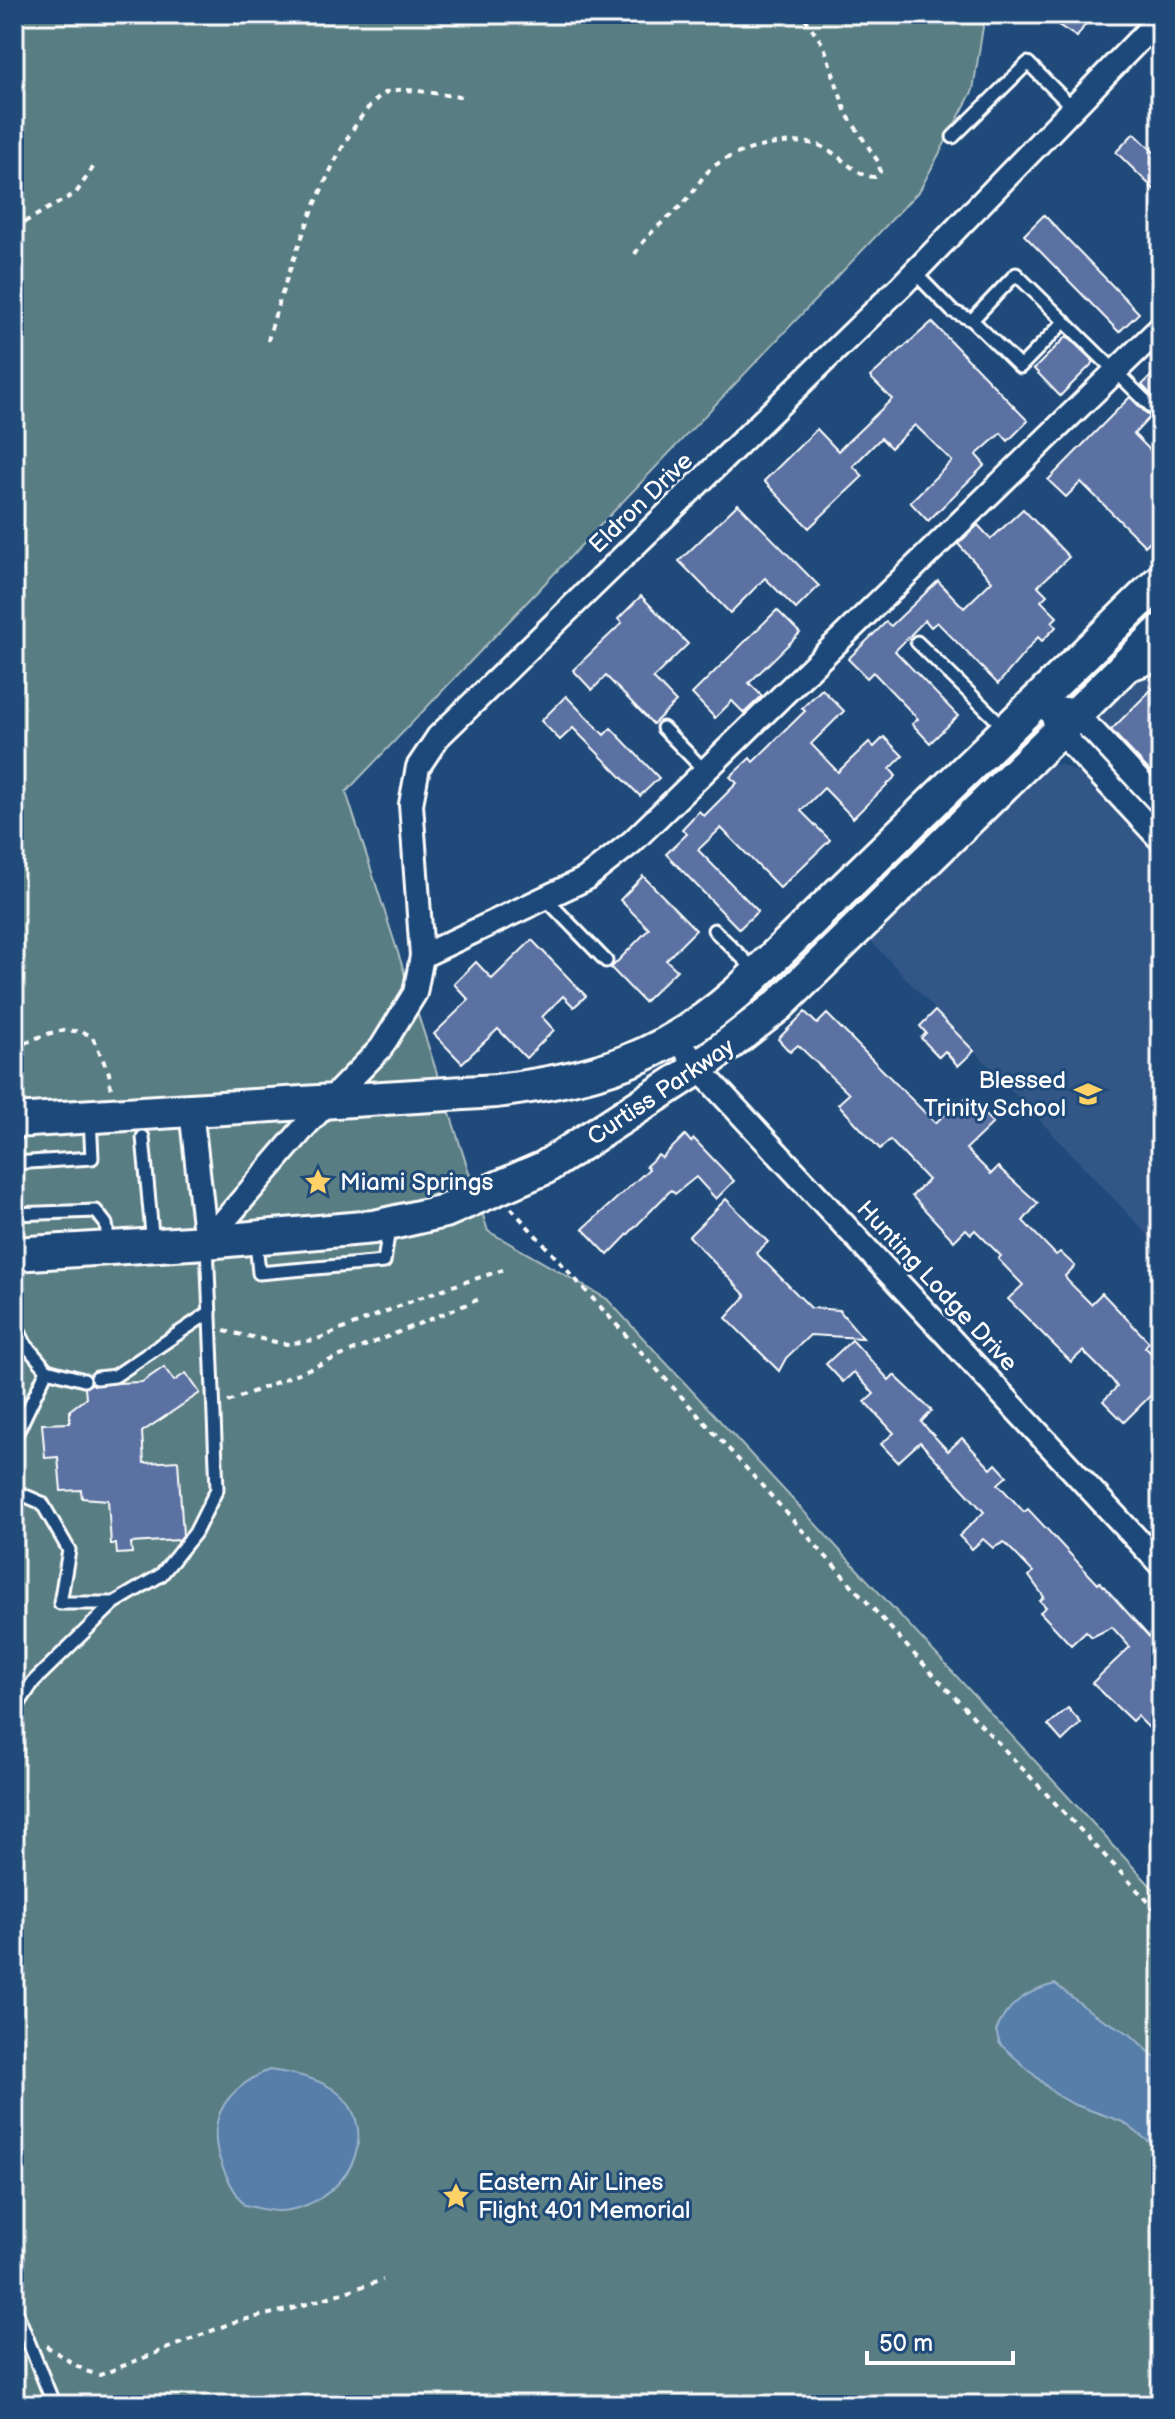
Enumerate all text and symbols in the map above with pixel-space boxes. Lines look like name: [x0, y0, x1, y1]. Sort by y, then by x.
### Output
street label: Eldron Drive: [583, 446, 699, 560]
street label: Curtiss Parkway: [582, 1032, 740, 1152]
place label: Blessed Trinity School: [924, 1066, 1066, 1123]
school or university icon: Blessed Trinity School: [1073, 1079, 1103, 1109]
place icon: Miami Springs: [303, 1167, 333, 1197]
place label: Miami Springs: [340, 1168, 493, 1197]
street label: Hunting Lodge Drive: [850, 1195, 1024, 1377]
place label: Eastern Air Lines Flight 401 Memorial: [478, 2168, 690, 2225]
place icon: Eastern Air Lines Flight 401 Memorial: [441, 2181, 471, 2211]
scale bar: [867, 2315, 1013, 2365]
text: 50 m: [879, 2329, 933, 2358]

